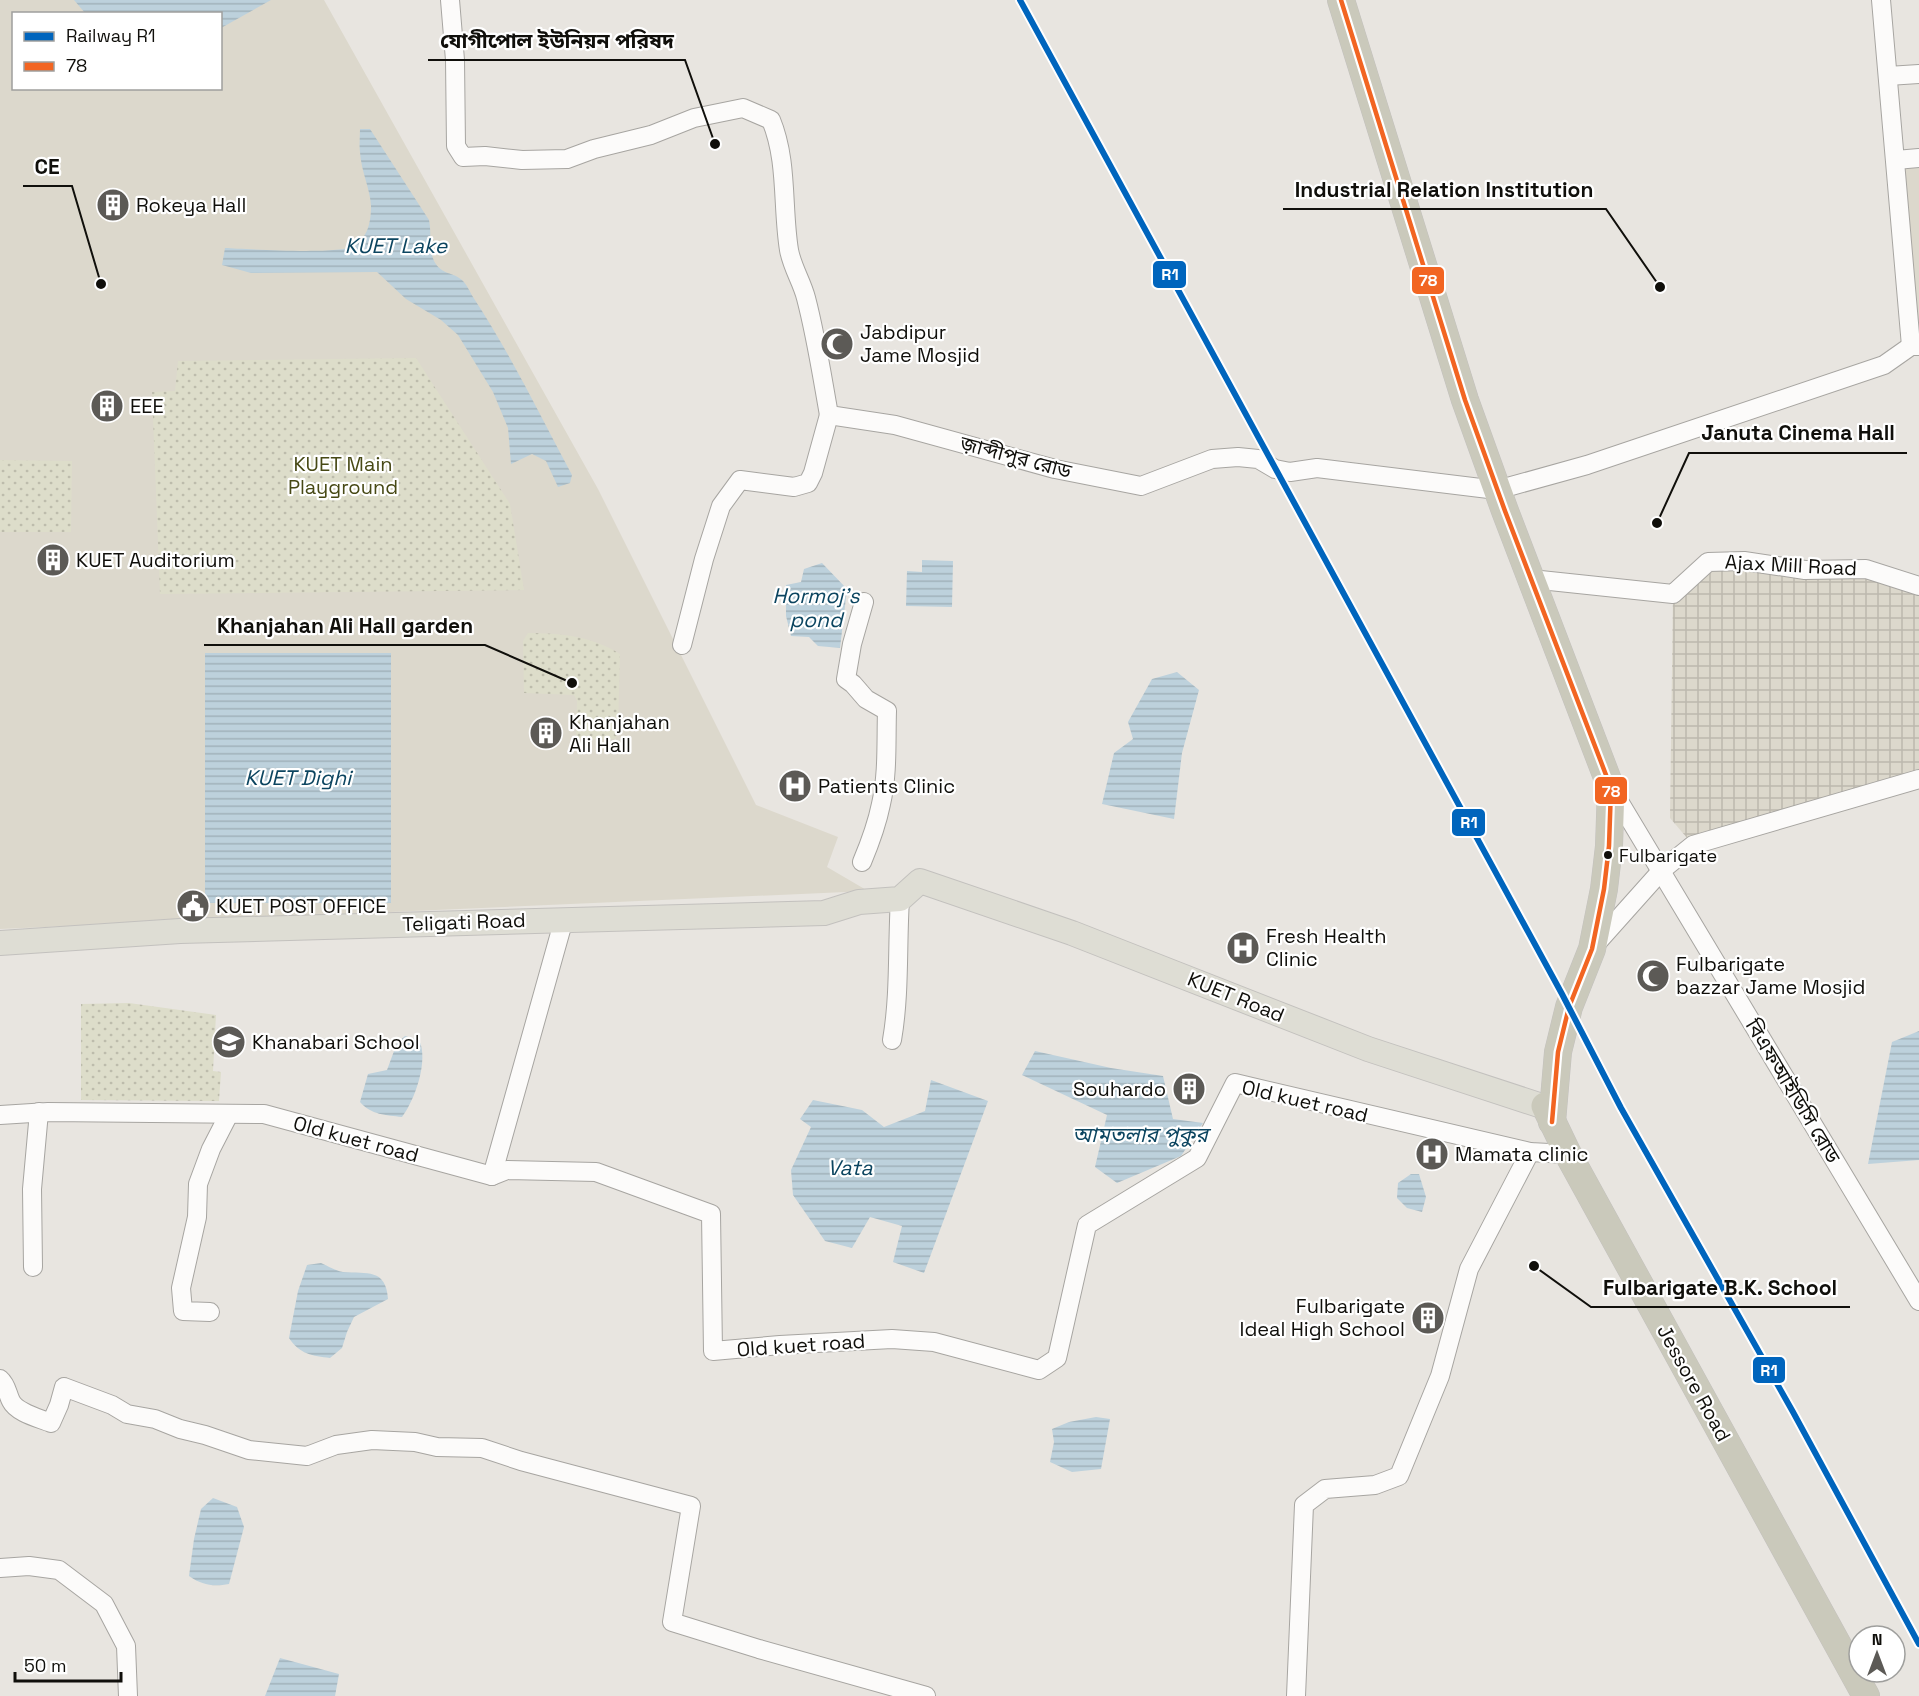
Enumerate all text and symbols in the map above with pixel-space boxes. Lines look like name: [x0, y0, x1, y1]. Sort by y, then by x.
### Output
legend: [12, 12, 222, 90]
callout: যোগীপোল ইউনিয়ন পরিষদ: [428, 21, 685, 60]
text: Railway R1: [66, 24, 155, 47]
text: যোগীপোল ইউনিয়ন পরিষদ: [440, 27, 675, 54]
text: 78: [66, 54, 87, 77]
callout: CE: [23, 147, 72, 186]
text: CE: [34, 153, 60, 180]
callout: Industrial Relation Institution: [1283, 170, 1606, 209]
text: Industrial Relation Institution: [1295, 176, 1593, 203]
building icon: Rokeya Hall: [95, 187, 131, 223]
place label: Rokeya Hall: [136, 192, 246, 218]
water label: KUET Lake: [345, 232, 449, 259]
line badge: R1: [1152, 260, 1187, 289]
text: R1: [1161, 264, 1179, 285]
line badge: 78: [1411, 266, 1445, 295]
text: 78: [1419, 270, 1438, 291]
place label: Jabdipur Jame Mosjid: [860, 319, 980, 368]
mosque icon: Jabdipur Jame Mosjid: [819, 326, 855, 362]
building icon: EEE: [89, 388, 125, 424]
place label: EEE: [130, 393, 164, 419]
callout: Januta Cinema Hall: [1689, 414, 1907, 453]
text: Januta Cinema Hall: [1701, 419, 1895, 446]
street label: জ়াব্দীপুর রোড: [956, 429, 1075, 485]
park label: KUET Main Playground: [288, 451, 398, 500]
building icon: KUET Auditorium: [35, 542, 71, 578]
place label: KUET Auditorium: [76, 547, 235, 573]
street label: Ajax Mill Road: [1724, 549, 1858, 581]
water label: Hormoj's pond: [772, 582, 861, 633]
callout: Khanjahan Ali Hall garden: [204, 606, 485, 645]
text: Khanjahan Ali Hall garden: [217, 612, 473, 639]
place label: Khanjahan Ali Hall: [569, 709, 670, 758]
building icon: Khanjahan Ali Hall: [528, 715, 564, 751]
water label: KUET Dighi: [245, 764, 354, 791]
hospital icon: Patients Clinic: [777, 768, 813, 804]
place label: Patients Clinic: [818, 773, 955, 799]
line badge: 78: [1594, 776, 1628, 805]
text: 78: [1602, 781, 1621, 802]
line badge: R1: [1451, 808, 1486, 837]
text: R1: [1460, 812, 1478, 833]
place label: Fulbarigate: [1619, 844, 1717, 867]
marker: Fulbarigate: [1602, 849, 1614, 861]
public building icon: KUET POST OFFICE: [175, 888, 211, 924]
place label: KUET POST OFFICE: [216, 893, 387, 919]
street label: Teligati Road: [402, 907, 526, 937]
place label: Fresh Health Clinic: [1266, 923, 1387, 972]
hospital icon: Fresh Health Clinic: [1225, 930, 1261, 966]
place label: Fulbarigate bazzar Jame Mosjid: [1676, 951, 1865, 1000]
mosque icon: Fulbarigate bazzar Jame Mosjid: [1635, 958, 1671, 994]
street label: KUET Road: [1184, 966, 1288, 1028]
street label: বিএফআইডিসি রোড: [1739, 1013, 1847, 1168]
school or university icon: Khanabari School: [211, 1024, 247, 1060]
place label: Khanabari School: [252, 1029, 420, 1055]
building icon: Souhardo: [1171, 1071, 1207, 1107]
street label: Old kuet road: [1239, 1074, 1371, 1128]
place label: Souhardo: [1073, 1076, 1166, 1102]
street label: Old kuet road: [290, 1110, 422, 1168]
water label: আমতলার পুকুর: [1072, 1121, 1211, 1148]
hospital icon: Mamata clinic: [1414, 1136, 1450, 1172]
place label: Mamata clinic: [1455, 1141, 1589, 1167]
water label: Vata: [827, 1154, 874, 1181]
callout: Fulbarigate B.K. School: [1591, 1268, 1850, 1307]
text: Fulbarigate B.K. School: [1603, 1274, 1837, 1301]
place label: Fulbarigate Ideal High School: [1240, 1293, 1405, 1342]
building icon: Fulbarigate Ideal High School: [1410, 1300, 1446, 1336]
street label: Jessore Road: [1651, 1320, 1737, 1446]
street label: Old kuet road: [736, 1328, 866, 1362]
line badge: R1: [1752, 1356, 1786, 1384]
text: R1: [1760, 1360, 1778, 1381]
north arrow: [1847, 1624, 1907, 1684]
text: N: [1872, 1629, 1882, 1650]
scale bar: [15, 1645, 122, 1683]
text: 50 m: [24, 1654, 66, 1677]

